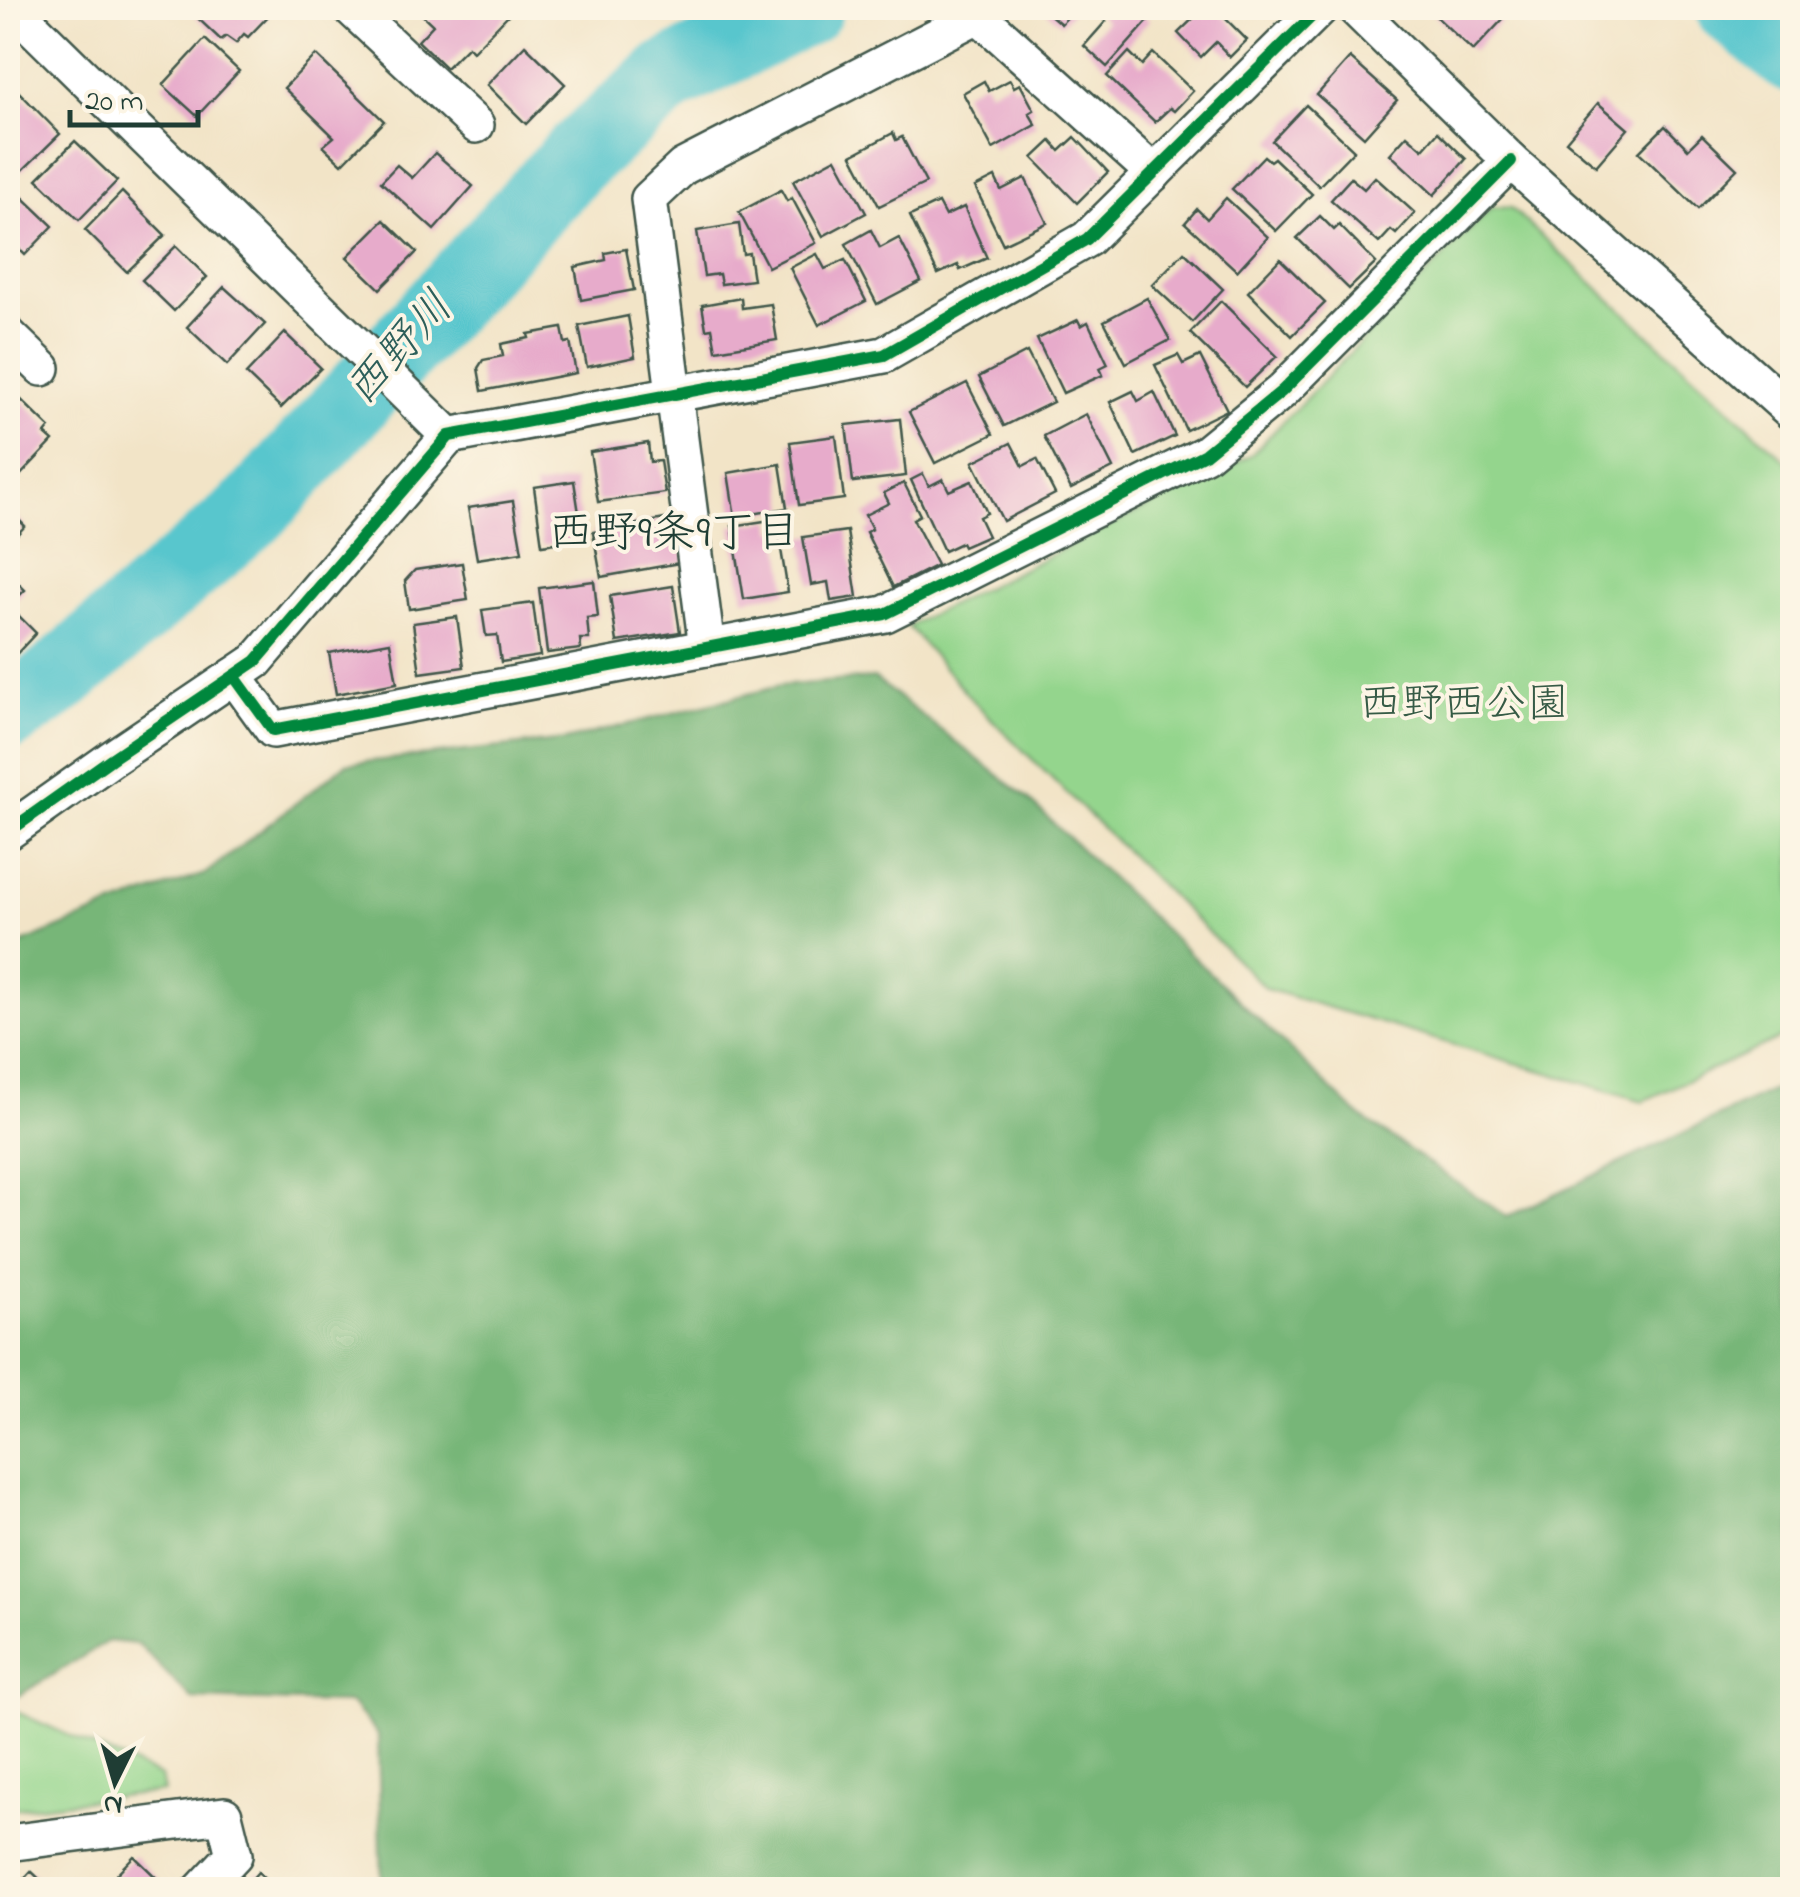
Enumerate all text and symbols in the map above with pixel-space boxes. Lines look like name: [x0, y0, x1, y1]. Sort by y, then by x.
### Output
scale bar: [70, 65, 198, 127]
text: 20 m: [85, 81, 144, 125]
water label: 西野川: [331, 278, 471, 422]
district label: 西野9条9丁目: [548, 502, 800, 568]
park label: 西野西公園: [1359, 675, 1569, 736]
north arrow: [65, 1732, 165, 1832]
text: N: [102, 1782, 124, 1825]

